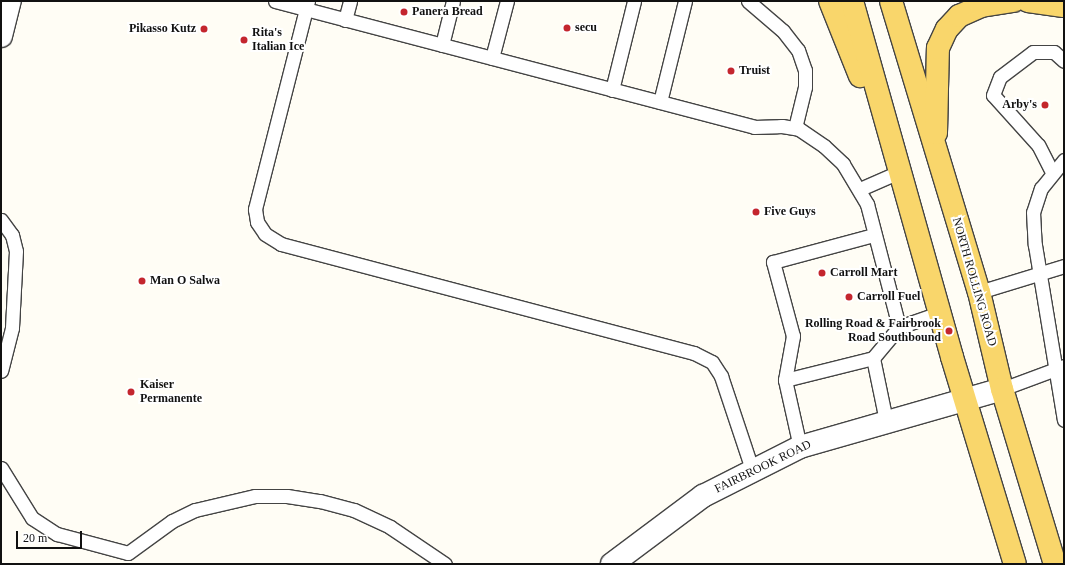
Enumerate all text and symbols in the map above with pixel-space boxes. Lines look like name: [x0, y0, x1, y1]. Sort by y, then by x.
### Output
place label: Panera Bread: [412, 5, 483, 19]
marker: Panera Bread: [399, 7, 409, 17]
place label: secu: [575, 21, 597, 35]
place label: Pikasso Kutz: [129, 22, 196, 36]
marker: secu: [562, 23, 572, 33]
marker: Pikasso Kutz: [199, 24, 209, 34]
place label: Rita's Italian Ice: [252, 26, 304, 54]
marker: Rita's Italian Ice: [239, 35, 249, 45]
place label: Truist: [739, 64, 770, 78]
marker: Truist: [726, 66, 736, 76]
place label: Arby's: [1002, 98, 1037, 112]
marker: Arby's: [1040, 100, 1050, 110]
place label: Five Guys: [764, 205, 816, 219]
marker: Five Guys: [751, 207, 761, 217]
street label: NORTH ROLLING ROAD: [949, 216, 999, 348]
place label: Carroll Mart: [830, 266, 897, 280]
marker: Carroll Mart: [817, 268, 827, 278]
place label: Man O Salwa: [150, 274, 220, 288]
marker: Man O Salwa: [137, 276, 147, 286]
place label: Carroll Fuel: [857, 290, 920, 304]
marker: Carroll Fuel: [844, 292, 854, 302]
place label: Rolling Road & Fairbrook Road Southbound: [805, 317, 941, 345]
marker: Rolling Road & Fairbrook Road Southbound: [944, 326, 954, 336]
place label: Kaiser Permanente: [140, 378, 202, 406]
marker: Kaiser Permanente: [125, 386, 137, 398]
street label: FAIRBROOK ROAD: [712, 437, 814, 497]
scale bar: [18, 523, 84, 549]
text: 20 m: [23, 531, 47, 545]

